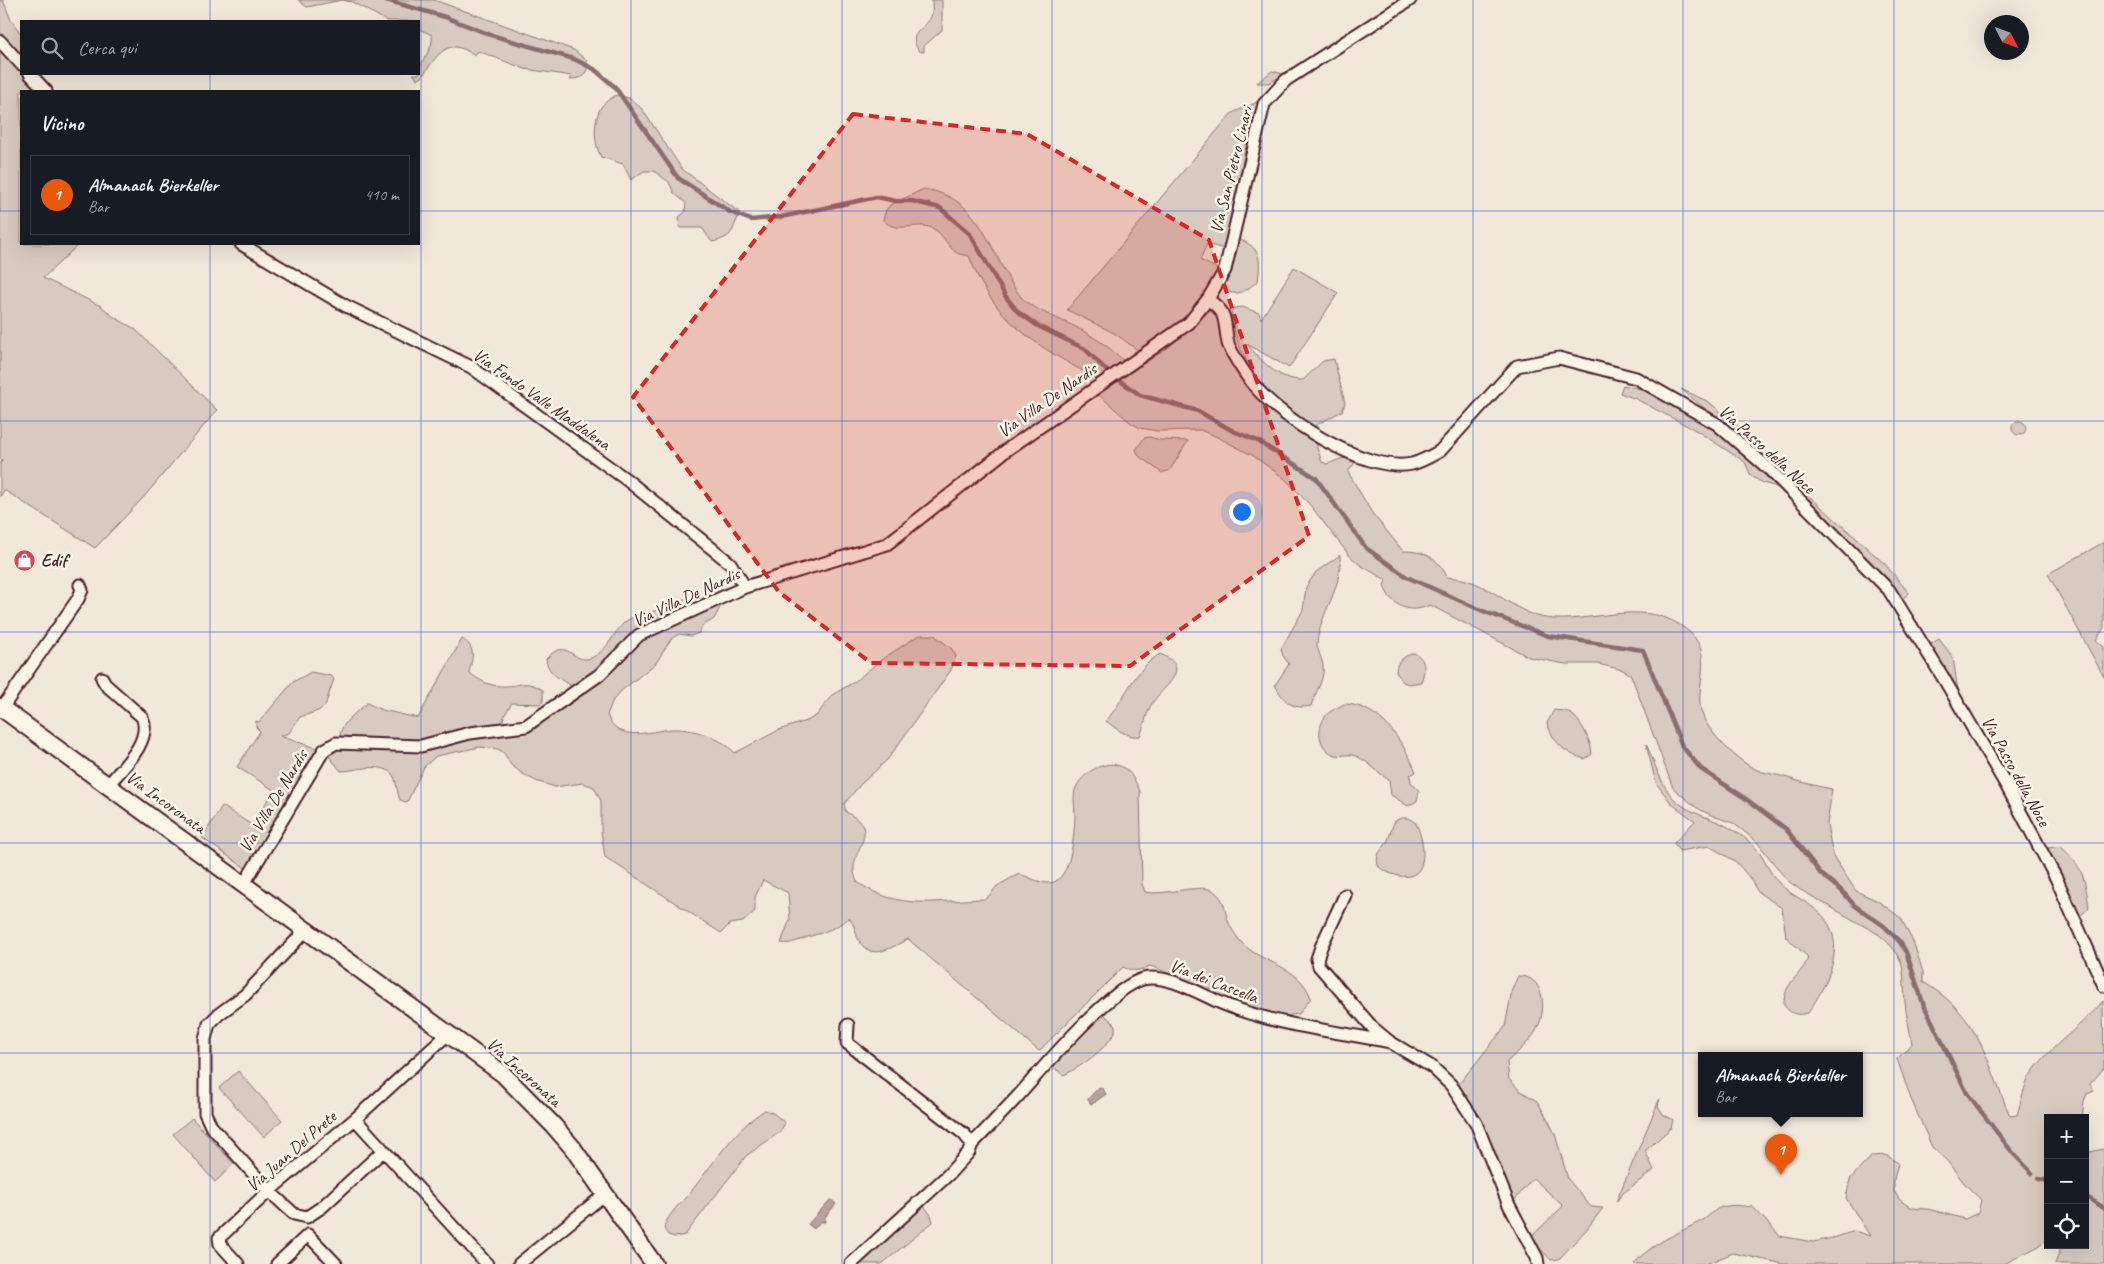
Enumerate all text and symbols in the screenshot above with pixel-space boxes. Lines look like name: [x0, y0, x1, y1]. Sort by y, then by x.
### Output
north arrow: [1984, 15, 2029, 60]
search box: [20, 20, 420, 75]
icon: search: [38, 34, 66, 62]
text: Cerca qui: [78, 36, 137, 60]
street label: Via San Pietro Linari: [1205, 102, 1258, 236]
text: Vicino: [40, 110, 83, 136]
text: Almanach Bierkeller: [88, 173, 218, 197]
text: 1: [53, 185, 61, 205]
text: 410 m: [365, 185, 399, 205]
text: Bar: [88, 197, 109, 217]
street label: Via Fondo Valle Maddalena: [469, 343, 616, 455]
street label: Via Villa De Nardis: [993, 357, 1102, 442]
street label: Via Passo della Noce: [1714, 400, 1821, 499]
your location: [1229, 499, 1255, 525]
shop icon: Edif: [13, 548, 37, 572]
place label: Edif: [41, 549, 71, 571]
street label: Via Villa De Nardis: [629, 562, 745, 632]
street label: Via Passo della Noce: [1977, 712, 2056, 831]
street label: Via Villa De Nardis: [234, 744, 313, 856]
street label: Via Incoronata: [122, 766, 211, 839]
street label: Via dei Cascella: [1167, 954, 1262, 1008]
street label: Via Incoronata: [482, 1033, 567, 1112]
popup: [1698, 1052, 1863, 1117]
text: Almanach Bierkeller: [1715, 1063, 1846, 1087]
text: Bar: [1715, 1087, 1736, 1107]
street label: Via Juan Del Prete: [241, 1105, 341, 1196]
map controls: [2044, 1114, 2089, 1249]
button: +: [2044, 1114, 2089, 1159]
pin: 1: [1765, 1134, 1797, 1175]
button: −: [2044, 1159, 2089, 1204]
button: locate: [2044, 1204, 2089, 1249]

